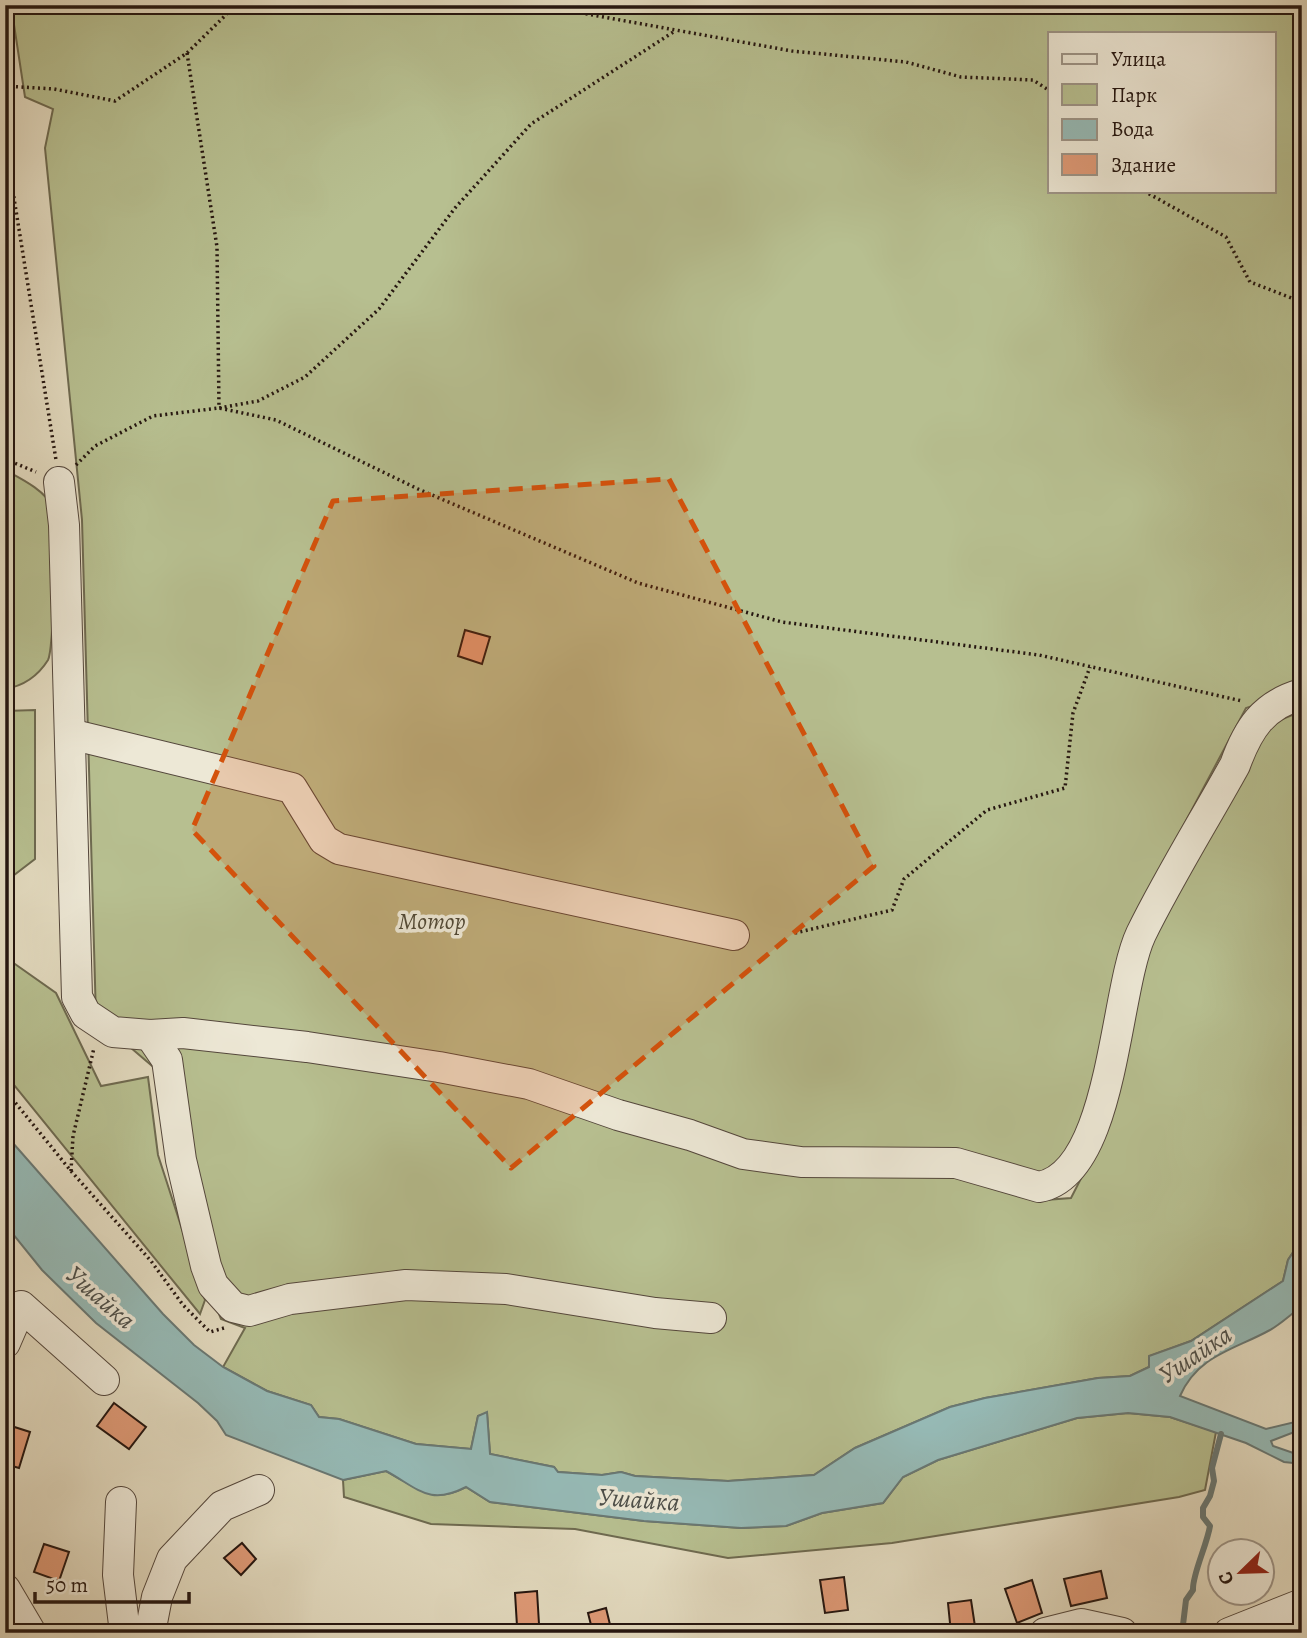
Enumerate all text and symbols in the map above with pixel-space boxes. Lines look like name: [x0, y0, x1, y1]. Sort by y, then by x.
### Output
legend: [1048, 32, 1276, 192]
text: Улица: [1111, 45, 1166, 73]
text: Парк: [1111, 81, 1157, 109]
text: Вода: [1111, 115, 1154, 143]
text: Здание: [1111, 151, 1176, 179]
park label: Мотор: [398, 905, 466, 937]
water label: Ушайка: [58, 1257, 143, 1337]
water label: Ушайка: [1152, 1317, 1239, 1392]
water label: Ушайка: [597, 1479, 681, 1520]
north arrow: [1206, 1536, 1276, 1606]
scale bar: [35, 1561, 189, 1605]
text: С: [1212, 1568, 1241, 1589]
text: 50 m: [46, 1571, 88, 1599]

